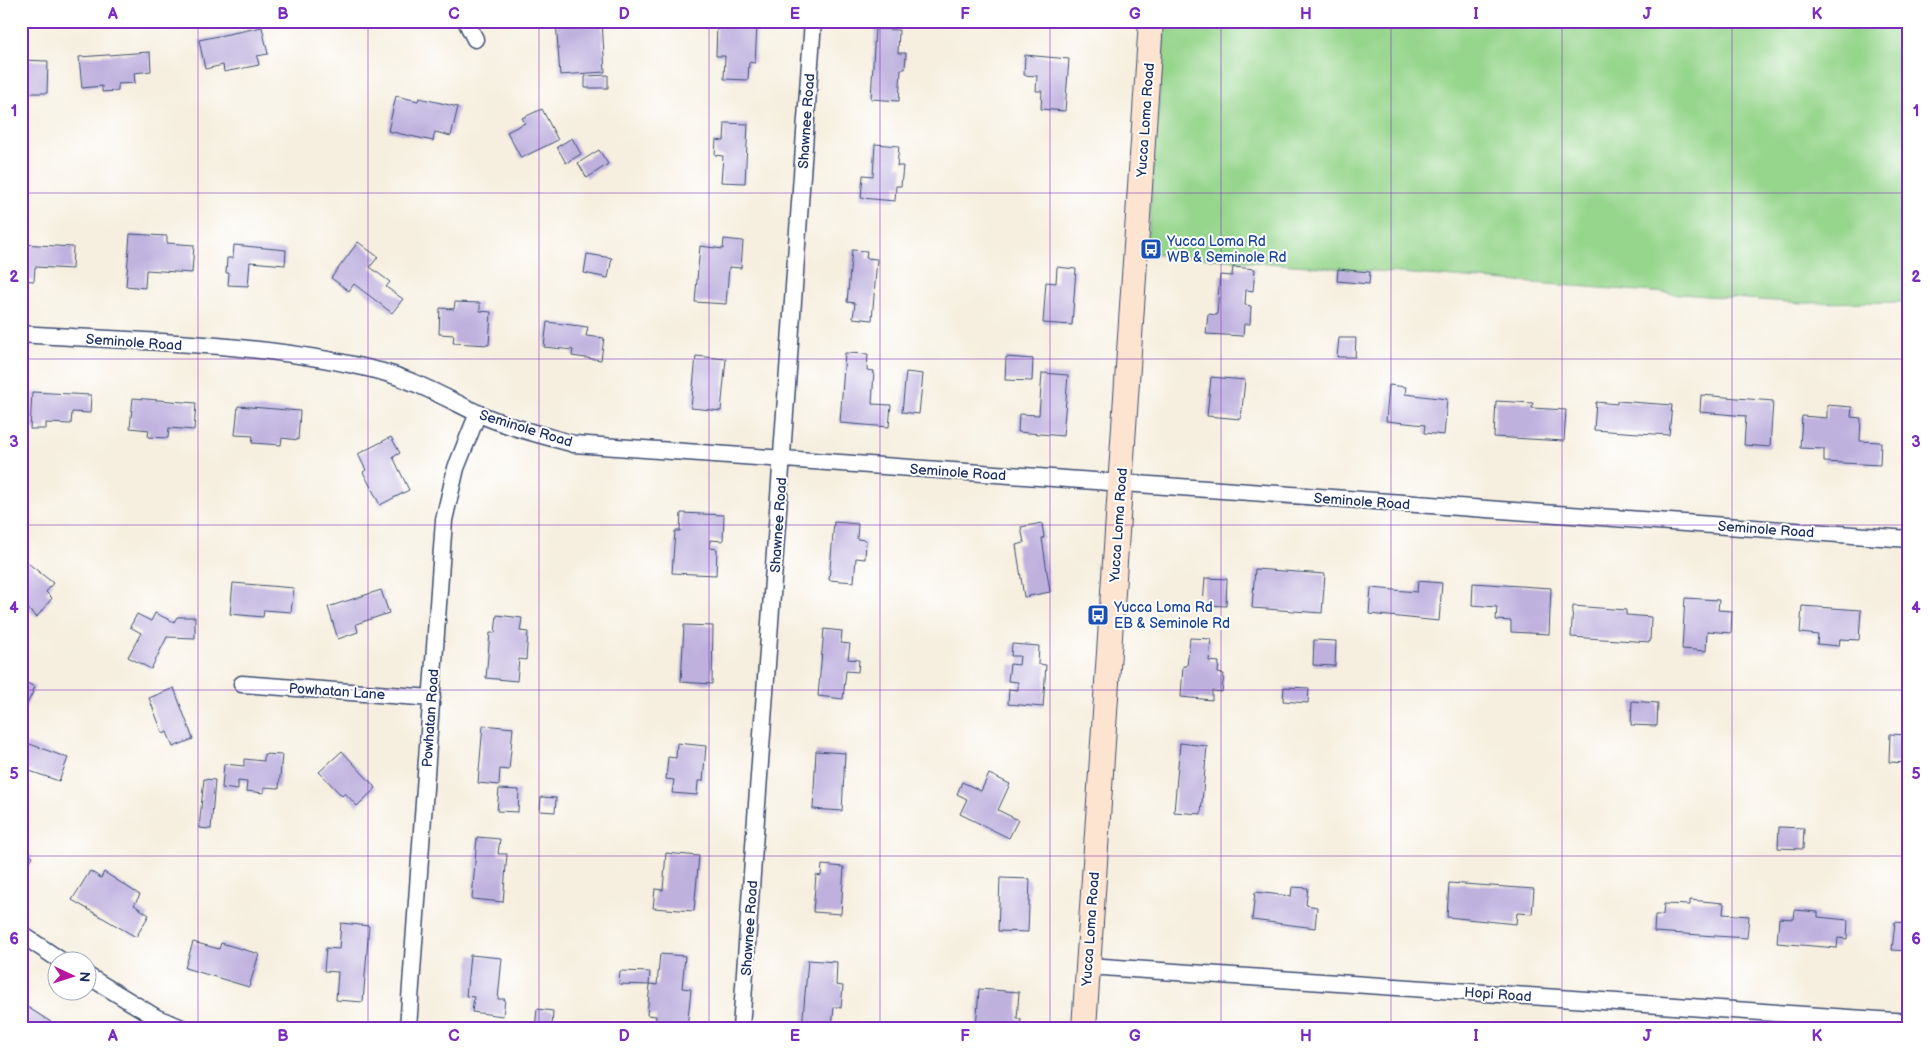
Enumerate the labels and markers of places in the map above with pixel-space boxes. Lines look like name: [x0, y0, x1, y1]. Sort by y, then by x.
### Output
place label: Yucca Loma Rd WB & Seminole Rd: [1166, 233, 1286, 266]
bus stop icon: Yucca Loma Rd WB & Seminole Rd: [1139, 237, 1163, 261]
place label: Yucca Loma Rd EB & Seminole Rd: [1113, 599, 1230, 632]
bus stop icon: Yucca Loma Rd EB & Seminole Rd: [1086, 603, 1110, 627]

